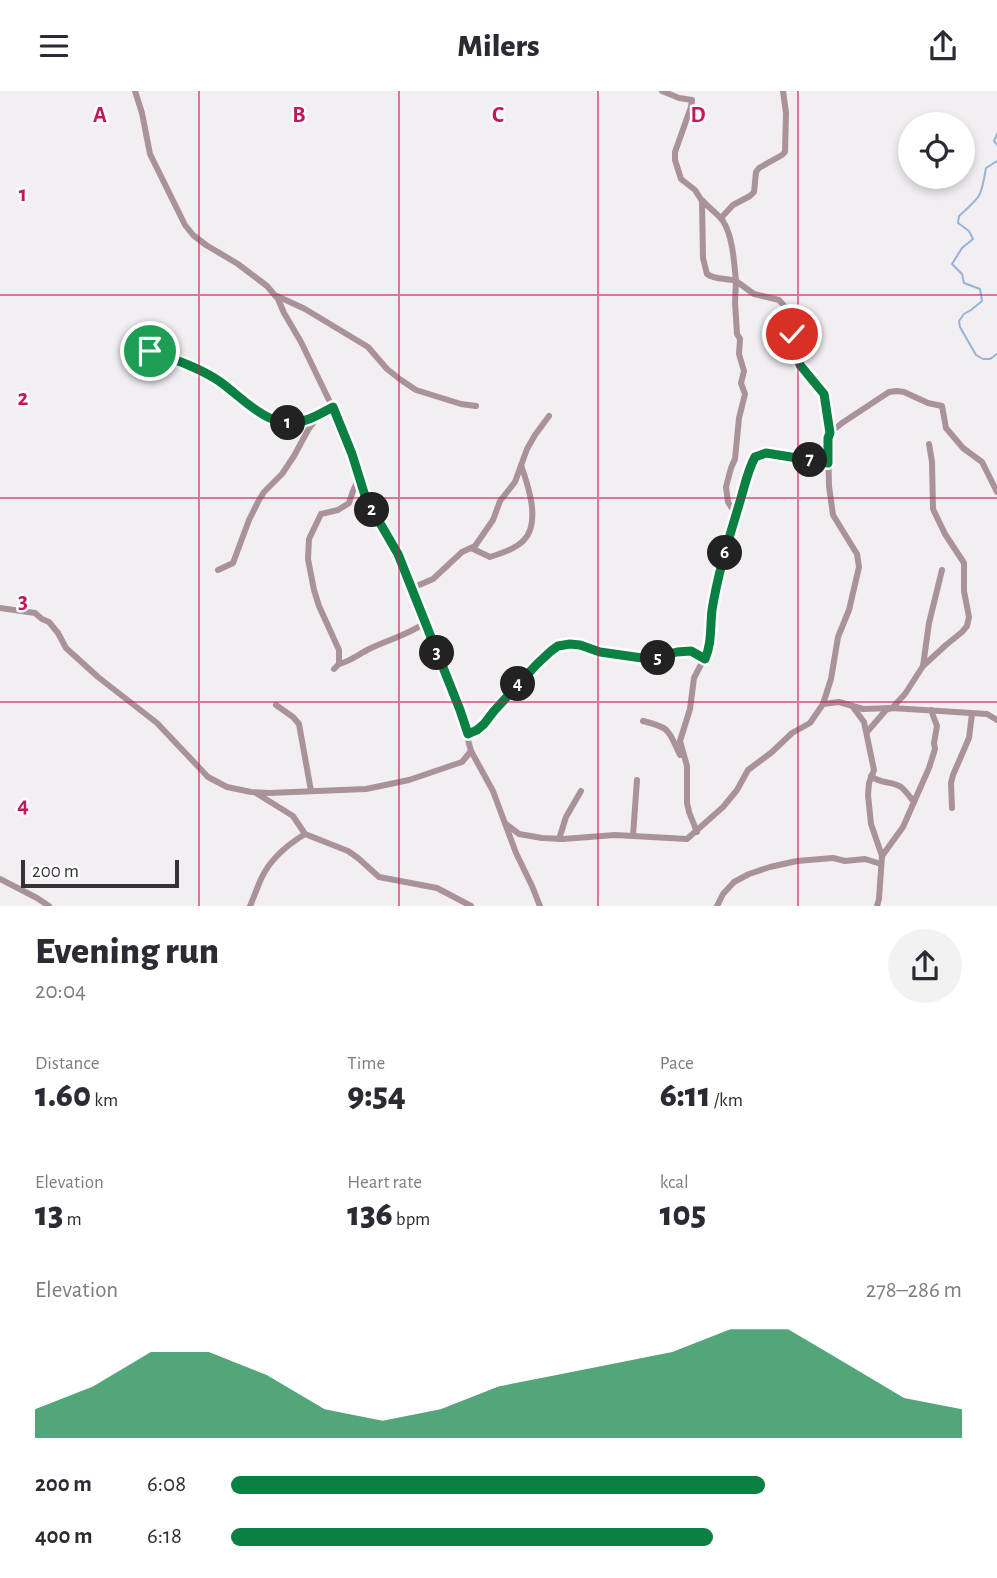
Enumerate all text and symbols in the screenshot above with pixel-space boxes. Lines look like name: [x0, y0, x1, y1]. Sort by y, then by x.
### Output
icon: menu: [35, 27, 73, 65]
icon: share: [924, 27, 962, 65]
text: Milers: [457, 30, 540, 62]
text: A: [93, 104, 107, 127]
text: B: [292, 104, 306, 127]
text: C: [492, 104, 504, 127]
text: D: [690, 104, 706, 127]
map controls: [898, 112, 975, 189]
button: locate: [898, 112, 975, 189]
text: 1: [19, 183, 27, 206]
pin: [762, 304, 822, 364]
icon: check: [773, 315, 811, 353]
pin: [120, 321, 180, 381]
icon: arrive: [131, 332, 169, 370]
text: 2: [18, 387, 29, 410]
pin: 1: [270, 405, 306, 441]
text: 1: [284, 413, 291, 432]
pin: 7: [792, 443, 828, 477]
text: 7: [805, 450, 814, 469]
pin: 2: [354, 493, 390, 527]
text: 2: [367, 500, 376, 519]
pin: 6: [708, 535, 742, 571]
text: 6: [720, 543, 729, 562]
text: 3: [18, 590, 28, 613]
pin: 3: [420, 635, 454, 671]
pin: 5: [640, 641, 676, 675]
text: 3: [432, 643, 441, 662]
text: 5: [653, 648, 662, 667]
pin: 4: [500, 667, 536, 701]
text: 4: [513, 674, 522, 693]
text: 4: [17, 794, 29, 817]
scale bar: [21, 857, 178, 889]
text: 200 m: [32, 862, 79, 881]
button: share: [888, 929, 962, 1003]
text: Evening run: [35, 933, 219, 971]
text: 20:04: [35, 980, 86, 1003]
text: Distance: [35, 1054, 99, 1073]
text: Time: [347, 1054, 385, 1073]
text: Pace: [660, 1054, 694, 1073]
text: 1.60: [35, 1078, 91, 1113]
text: 9:54: [347, 1078, 406, 1113]
text: 6:11: [660, 1078, 711, 1113]
text: km: [91, 1091, 118, 1110]
text: /km: [711, 1091, 743, 1110]
text: Elevation: [35, 1173, 104, 1192]
text: Heart rate: [347, 1173, 422, 1192]
text: kcal: [660, 1173, 689, 1192]
text: 13: [35, 1197, 63, 1232]
text: 136: [347, 1197, 393, 1232]
text: 105: [660, 1197, 706, 1232]
text: m: [63, 1210, 82, 1229]
text: bpm: [393, 1210, 430, 1229]
text: Elevation: [35, 1279, 118, 1302]
text: 278–286 m: [866, 1279, 962, 1302]
text: 200 m: [35, 1473, 92, 1496]
text: 6:08: [147, 1473, 186, 1496]
text: 400 m: [35, 1525, 93, 1548]
text: 6:18: [147, 1525, 182, 1548]

